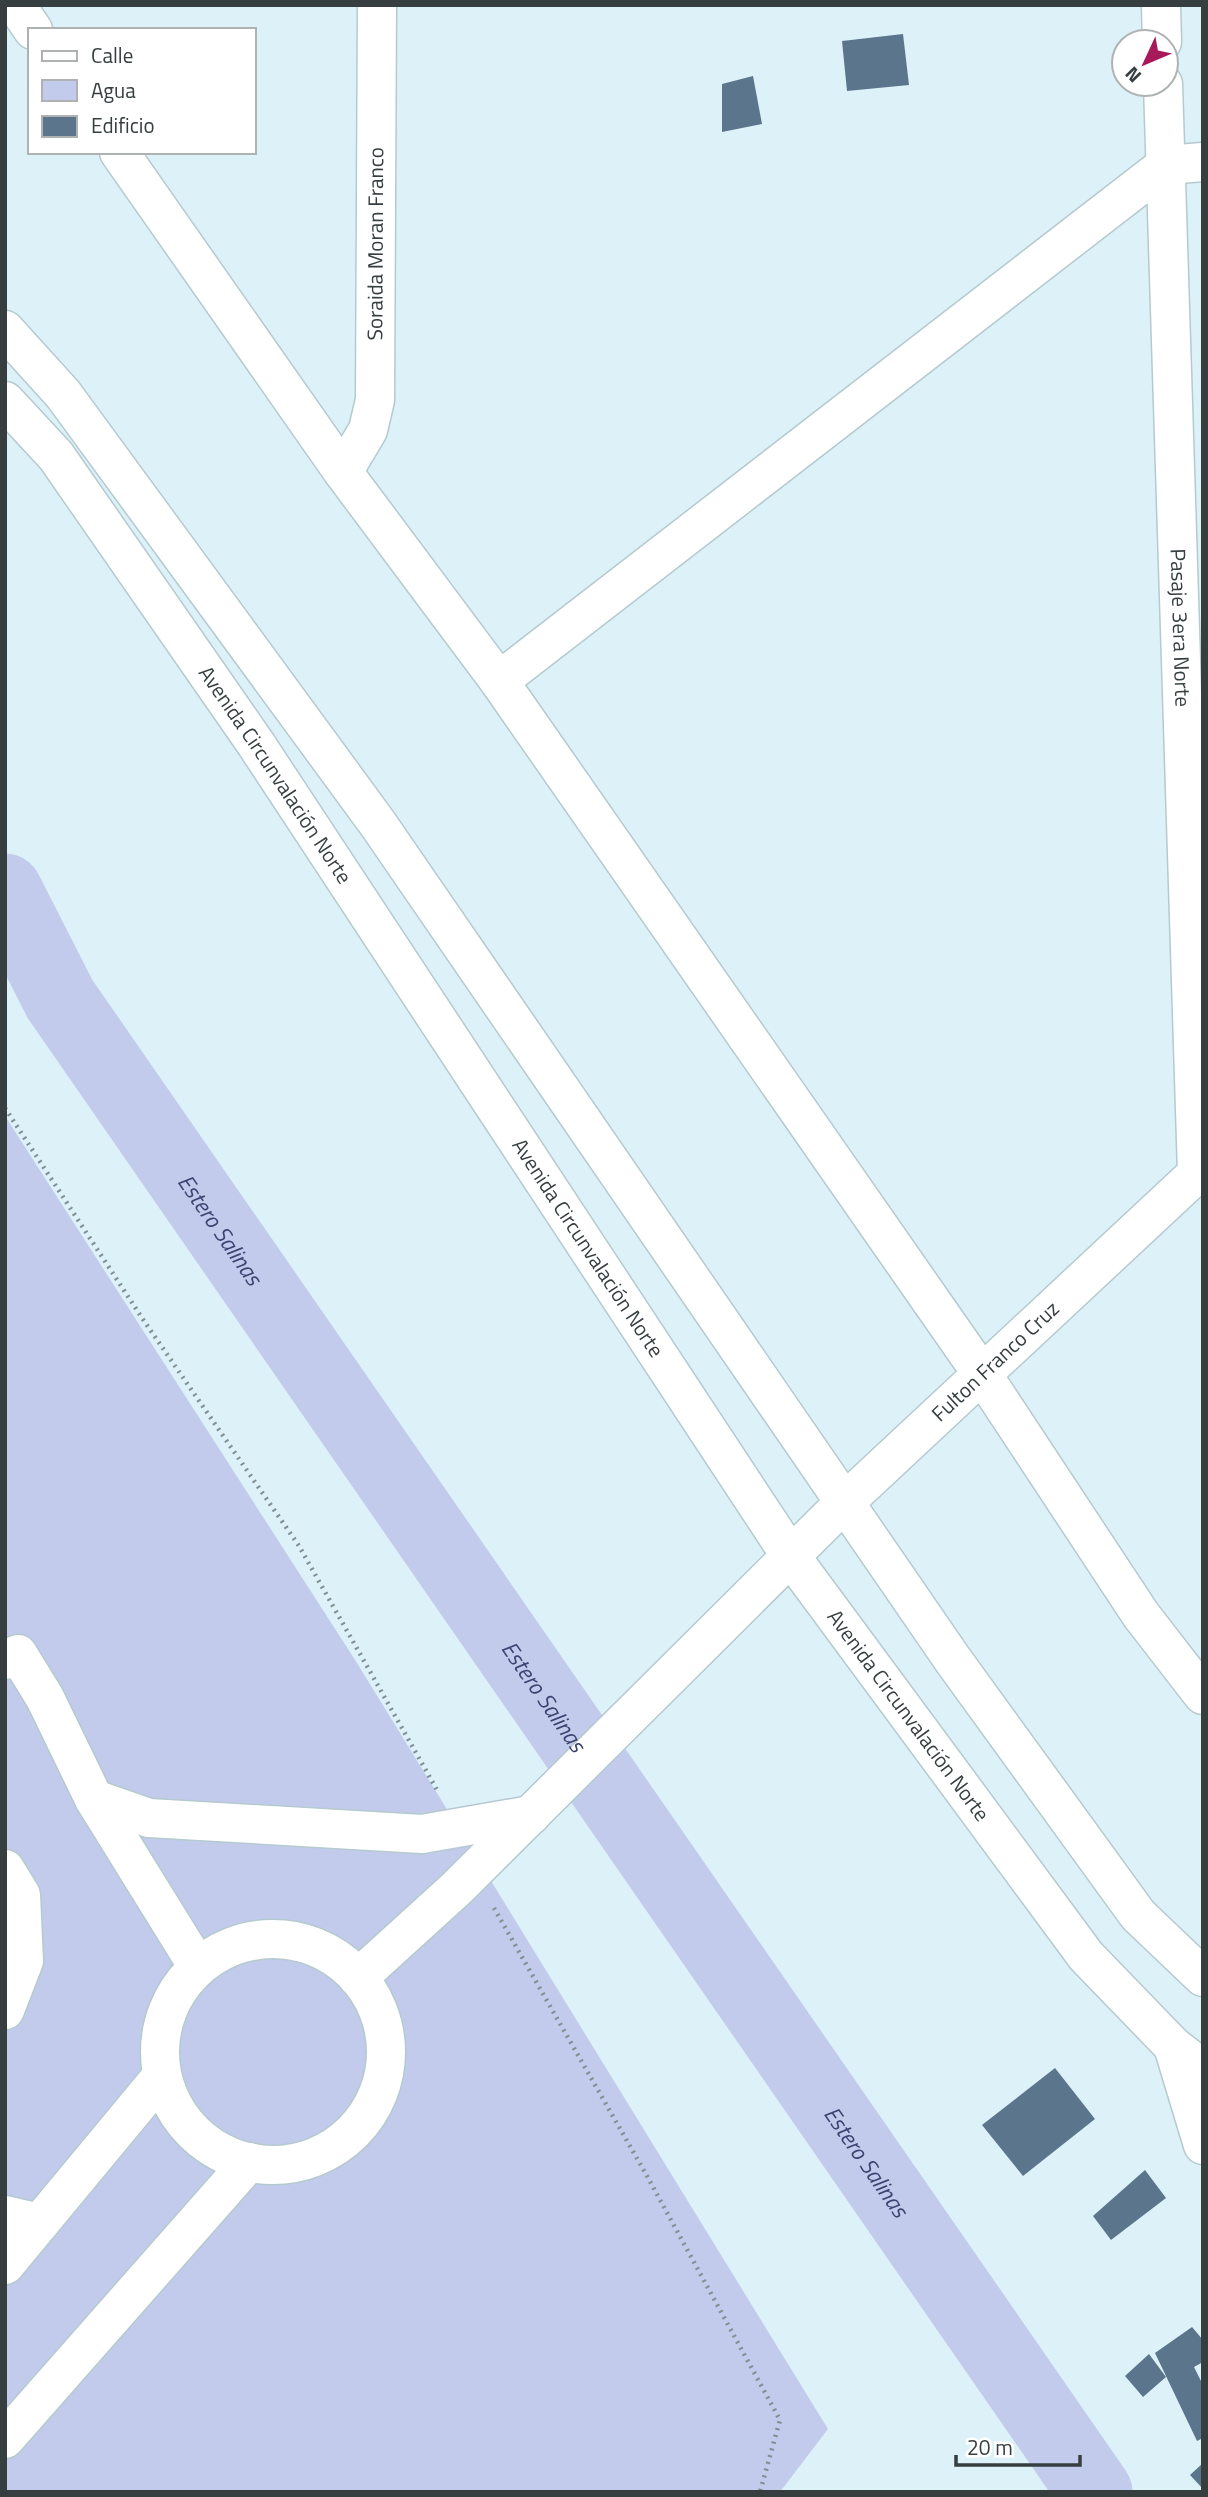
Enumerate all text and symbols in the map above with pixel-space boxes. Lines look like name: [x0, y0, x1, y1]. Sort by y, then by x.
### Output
legend: [28, 28, 256, 154]
north arrow: [1110, 28, 1180, 98]
text: Calle: [91, 39, 133, 71]
text: N: [1117, 60, 1147, 90]
text: Agua: [91, 74, 136, 106]
text: Edificio: [91, 109, 155, 141]
street label: Soraida Moran Franco: [358, 147, 391, 340]
street label: Pasaje 3era Norte: [1163, 548, 1199, 707]
street label: Avenida Circunvalación Norte: [191, 659, 361, 890]
street label: Avenida Circunvalación Norte: [505, 1131, 673, 1363]
water label: Estero Salinas: [169, 1167, 273, 1294]
street label: Fulton Franco Cruz: [924, 1293, 1066, 1429]
street label: Avenida Circunvalación Norte: [820, 1602, 998, 1828]
water label: Estero Salinas: [493, 1634, 596, 1761]
water label: Estero Salinas: [815, 2099, 919, 2226]
scale bar: [956, 2424, 1080, 2468]
text: 20 m: [967, 2431, 1013, 2463]

